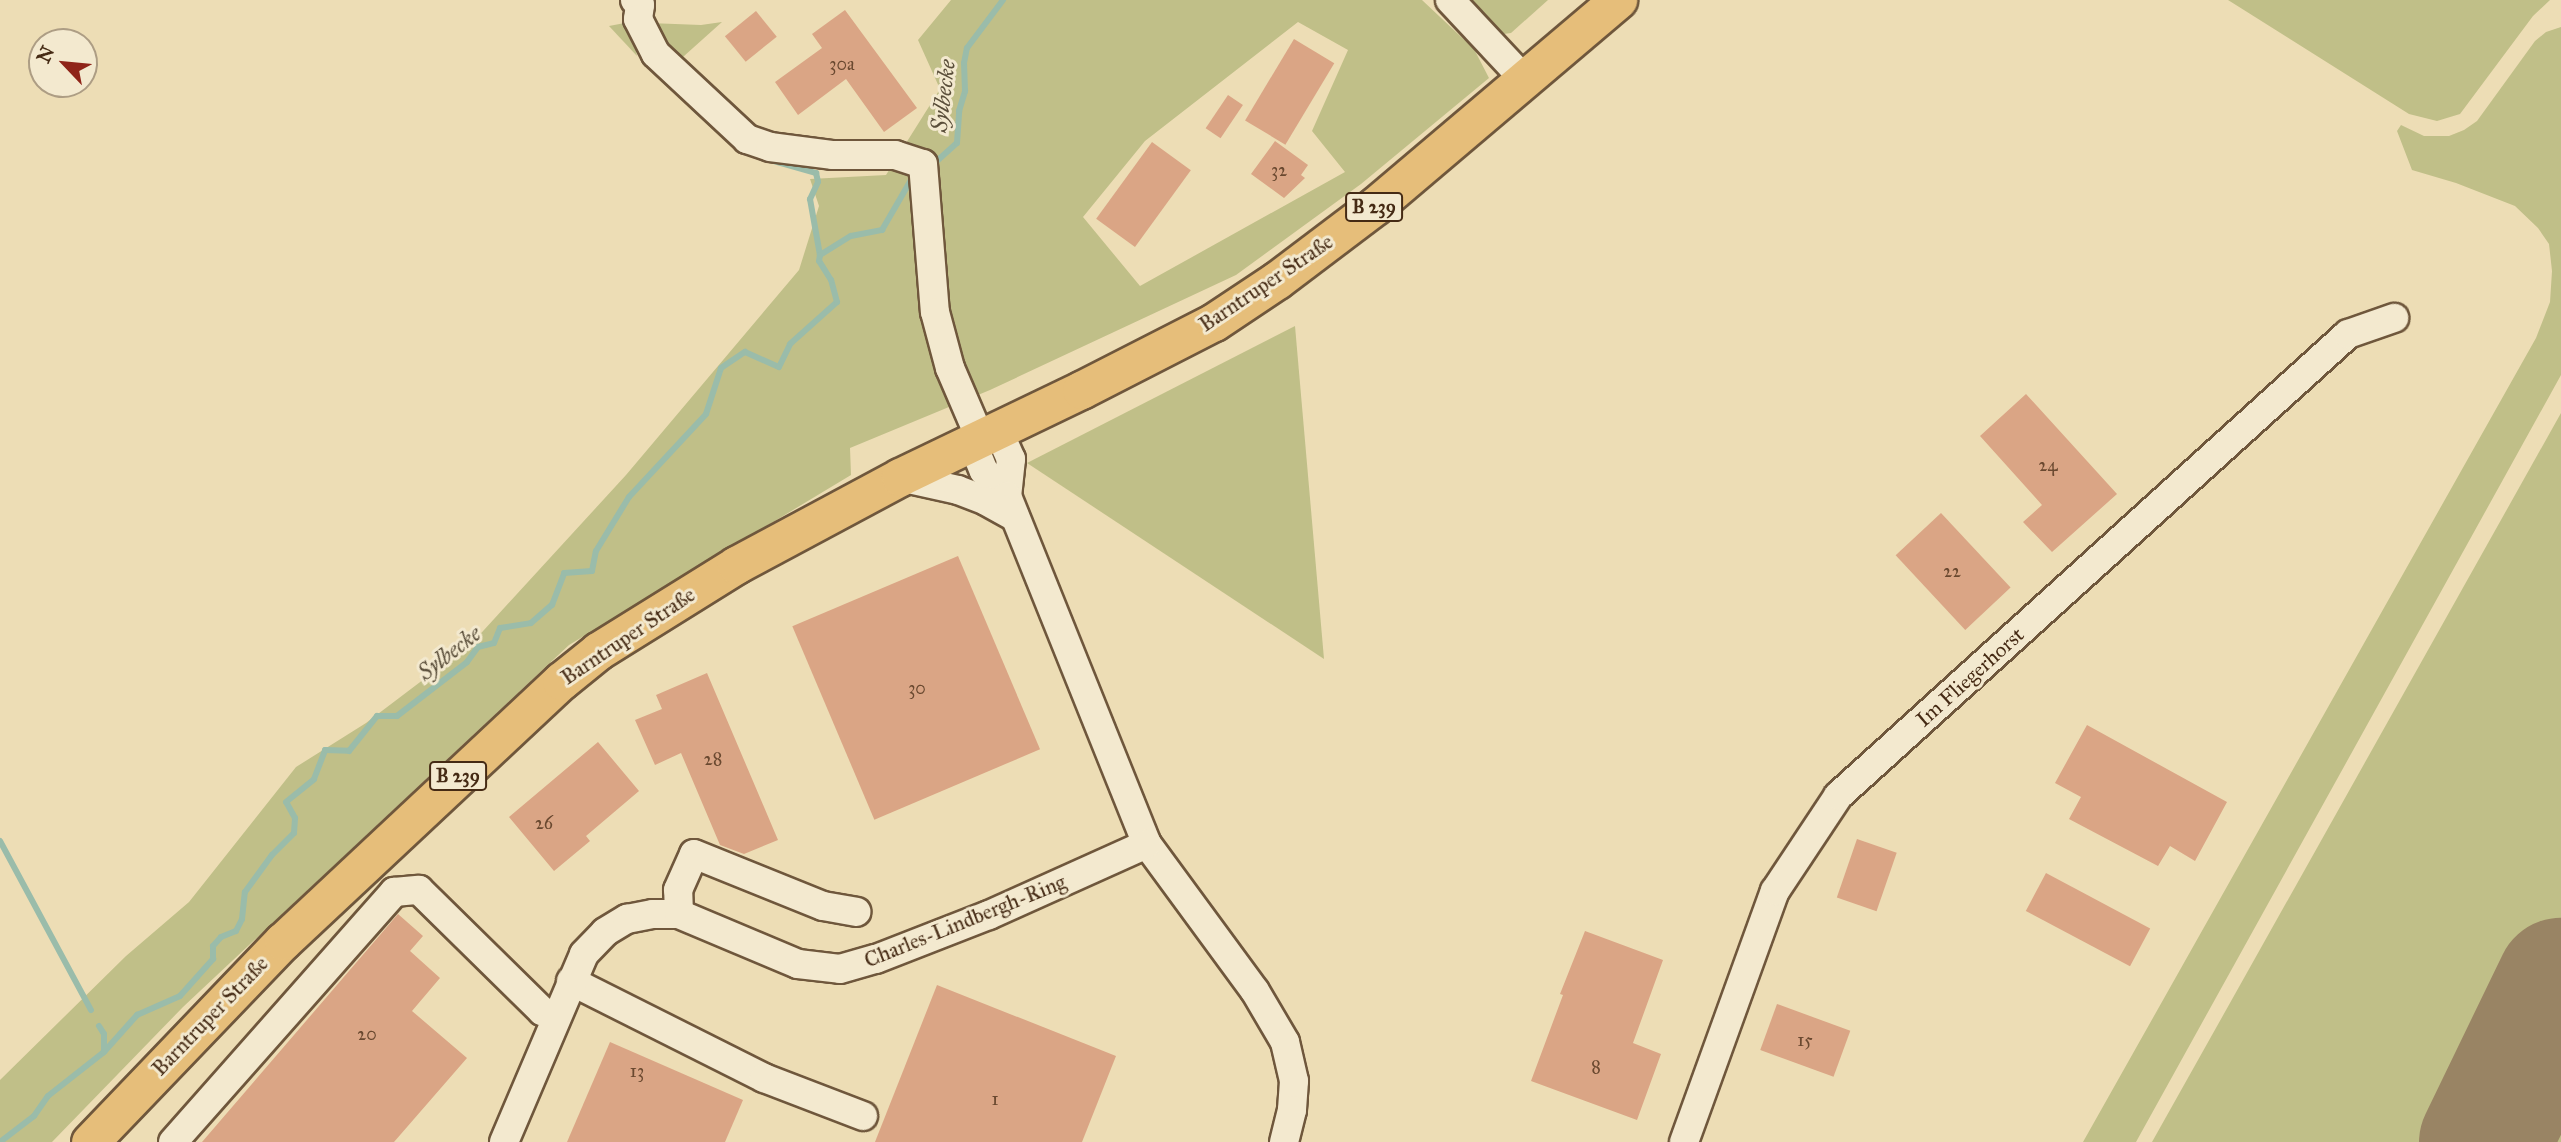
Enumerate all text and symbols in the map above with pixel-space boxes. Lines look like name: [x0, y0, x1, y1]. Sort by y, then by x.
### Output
north arrow: [28, 28, 98, 98]
text: N: [32, 42, 59, 67]
house number: 30a: [829, 53, 855, 75]
water label: Sylbecke: [925, 58, 961, 134]
house number: 32: [1271, 159, 1287, 181]
road number: B 239: [1344, 192, 1404, 223]
street label: Barntruper Straße: [1194, 229, 1338, 337]
house number: 24: [2039, 454, 2057, 476]
house number: 22: [1943, 560, 1961, 582]
street label: Barntruper Straße: [556, 582, 700, 690]
water label: Sylbecke: [412, 620, 486, 686]
street label: Im Fliegerhorst: [1911, 622, 2029, 732]
house number: 30: [908, 677, 926, 699]
house number: 28: [704, 748, 722, 770]
road number: B 239: [428, 761, 488, 792]
house number: 26: [535, 812, 553, 834]
street label: Charles-Lindbergh-Ring: [861, 869, 1069, 973]
street label: Barntruper Straße: [147, 951, 273, 1081]
house number: 20: [357, 1023, 377, 1045]
house number: 15: [1797, 1029, 1813, 1051]
house number: 8: [1591, 1056, 1601, 1078]
house number: 13: [630, 1060, 644, 1082]
house number: 1: [991, 1088, 999, 1110]

